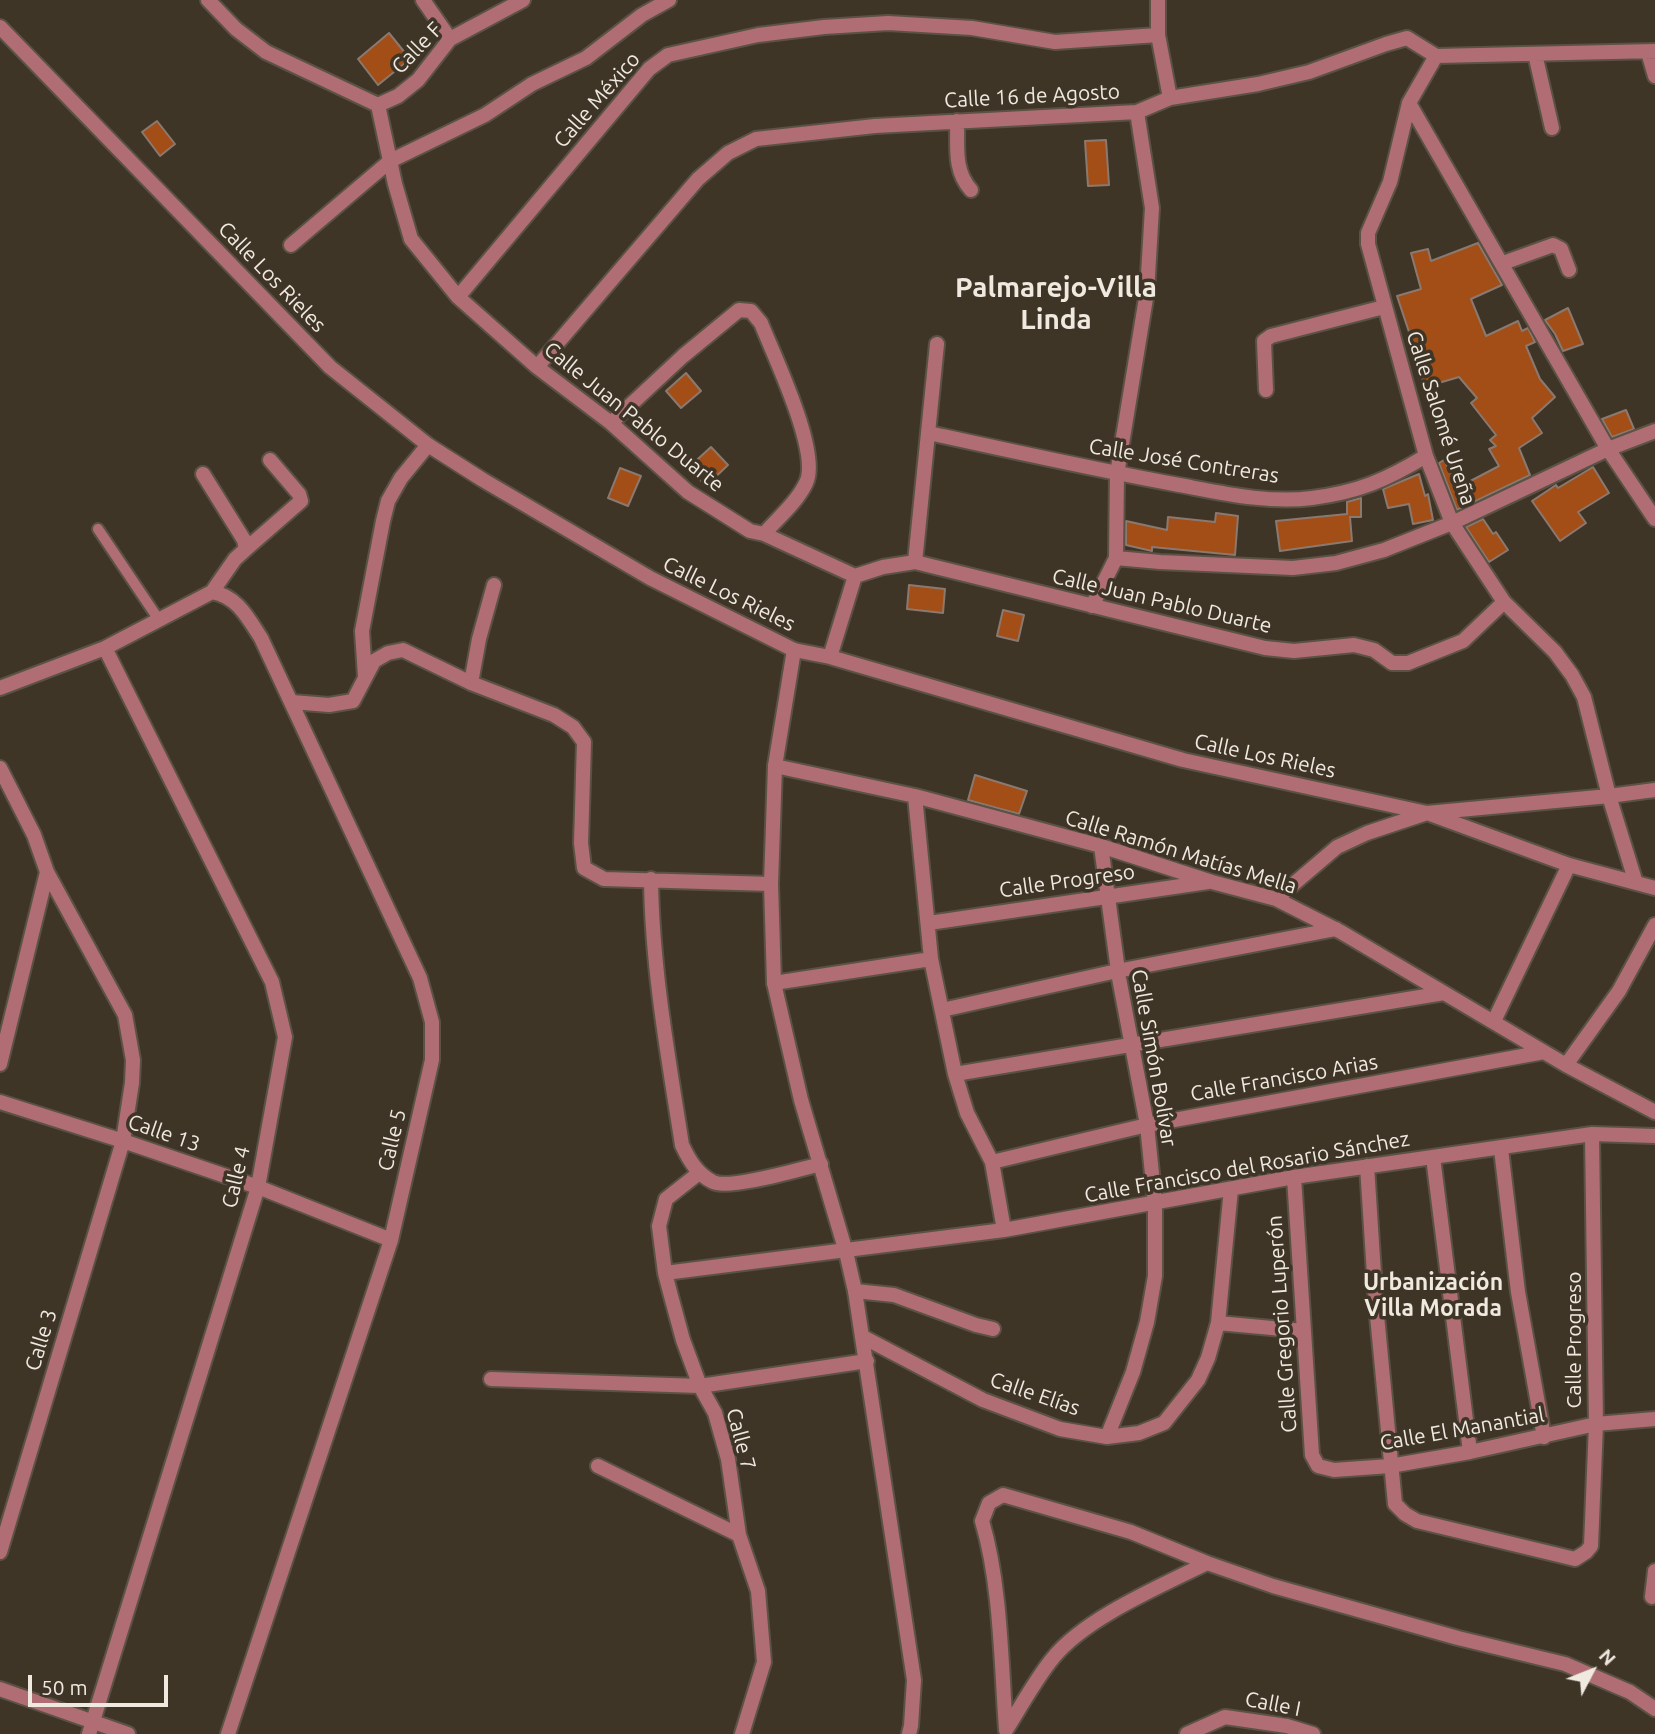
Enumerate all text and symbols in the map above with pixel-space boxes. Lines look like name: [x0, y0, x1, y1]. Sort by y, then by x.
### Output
street label: Calle F: [386, 17, 448, 79]
street label: Calle México: [549, 47, 645, 153]
street label: Calle 16 de Agosto: [944, 79, 1120, 113]
street label: Calle Los Rieles: [213, 216, 331, 338]
district label: Palmarejo-Villa Linda: [955, 271, 1157, 337]
street label: Calle Salomé Ureña: [1401, 328, 1481, 508]
street label: Calle Juan Pablo Duarte: [539, 337, 729, 497]
street label: Calle José Contreras: [1087, 434, 1281, 488]
street label: Calle Los Rieles: [659, 551, 799, 637]
street label: Calle Juan Pablo Duarte: [1050, 563, 1274, 639]
street label: Calle Los Rieles: [1192, 729, 1338, 783]
street label: Calle Ramón Matías Mella: [1062, 805, 1300, 899]
street label: Calle Progreso: [997, 859, 1137, 903]
street label: Calle Simón Bolívar: [1126, 967, 1182, 1149]
street label: Calle Francisco Arias: [1188, 1049, 1380, 1107]
street label: Calle 5: [373, 1107, 411, 1173]
street label: Calle 13: [125, 1109, 203, 1157]
street label: Calle Francisco del Rosario Sánchez: [1082, 1126, 1412, 1208]
street label: Calle 4: [217, 1144, 255, 1210]
street label: Calle Gregorio Luperón: [1262, 1214, 1302, 1434]
district label: Urbanización Villa Morada: [1363, 1268, 1503, 1322]
street label: Calle Progreso: [1561, 1272, 1587, 1408]
street label: Calle 3: [20, 1306, 62, 1374]
street label: Calle Elías: [987, 1367, 1083, 1421]
street label: Calle El Manantial: [1378, 1402, 1546, 1456]
street label: Calle 7: [721, 1405, 761, 1473]
north arrow: [1557, 1636, 1627, 1706]
text: N: [1595, 1644, 1621, 1670]
scale bar: [32, 1660, 172, 1704]
text: 50 m: [41, 1675, 88, 1699]
street label: Calle I: [1243, 1686, 1303, 1722]

